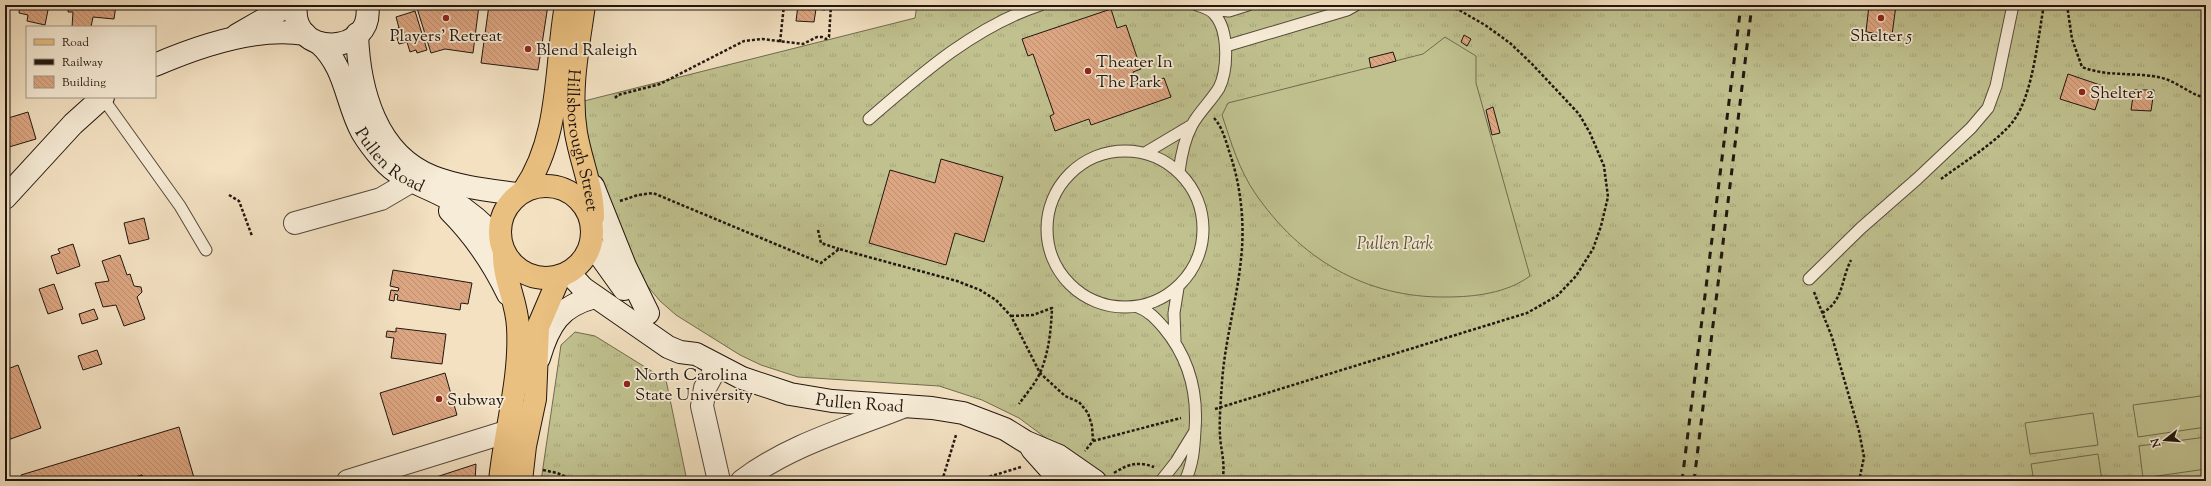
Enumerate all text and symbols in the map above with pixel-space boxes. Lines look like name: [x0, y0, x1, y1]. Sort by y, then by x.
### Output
marker: Players' Retreat: [441, 13, 451, 23]
marker: Shelter 5: [1876, 13, 1886, 23]
place label: Players' Retreat: [390, 25, 502, 49]
place label: Shelter 5: [1850, 25, 1912, 49]
legend: [26, 26, 156, 98]
text: Road: [62, 34, 89, 52]
place label: Blend Raleigh: [536, 39, 638, 63]
marker: Blend Raleigh: [523, 44, 533, 54]
place label: Theater In The Park: [1096, 51, 1173, 95]
text: Railway: [62, 54, 103, 72]
marker: Theater In The Park: [1083, 66, 1093, 76]
street label: Hillsborough Street: [559, 68, 603, 213]
text: Building: [62, 74, 106, 92]
place label: Shelter 2: [2090, 82, 2154, 106]
marker: Shelter 2: [2077, 87, 2087, 97]
street label: Pullen Road: [348, 123, 428, 200]
park label: Pullen Park: [1357, 233, 1433, 257]
place label: North Carolina State University: [635, 364, 754, 408]
marker: North Carolina State University: [622, 379, 632, 389]
street label: Pullen Road: [814, 388, 905, 420]
place label: Subway: [447, 389, 505, 413]
marker: Subway: [434, 394, 444, 404]
north arrow: [2145, 420, 2185, 460]
text: N: [2147, 436, 2166, 450]

